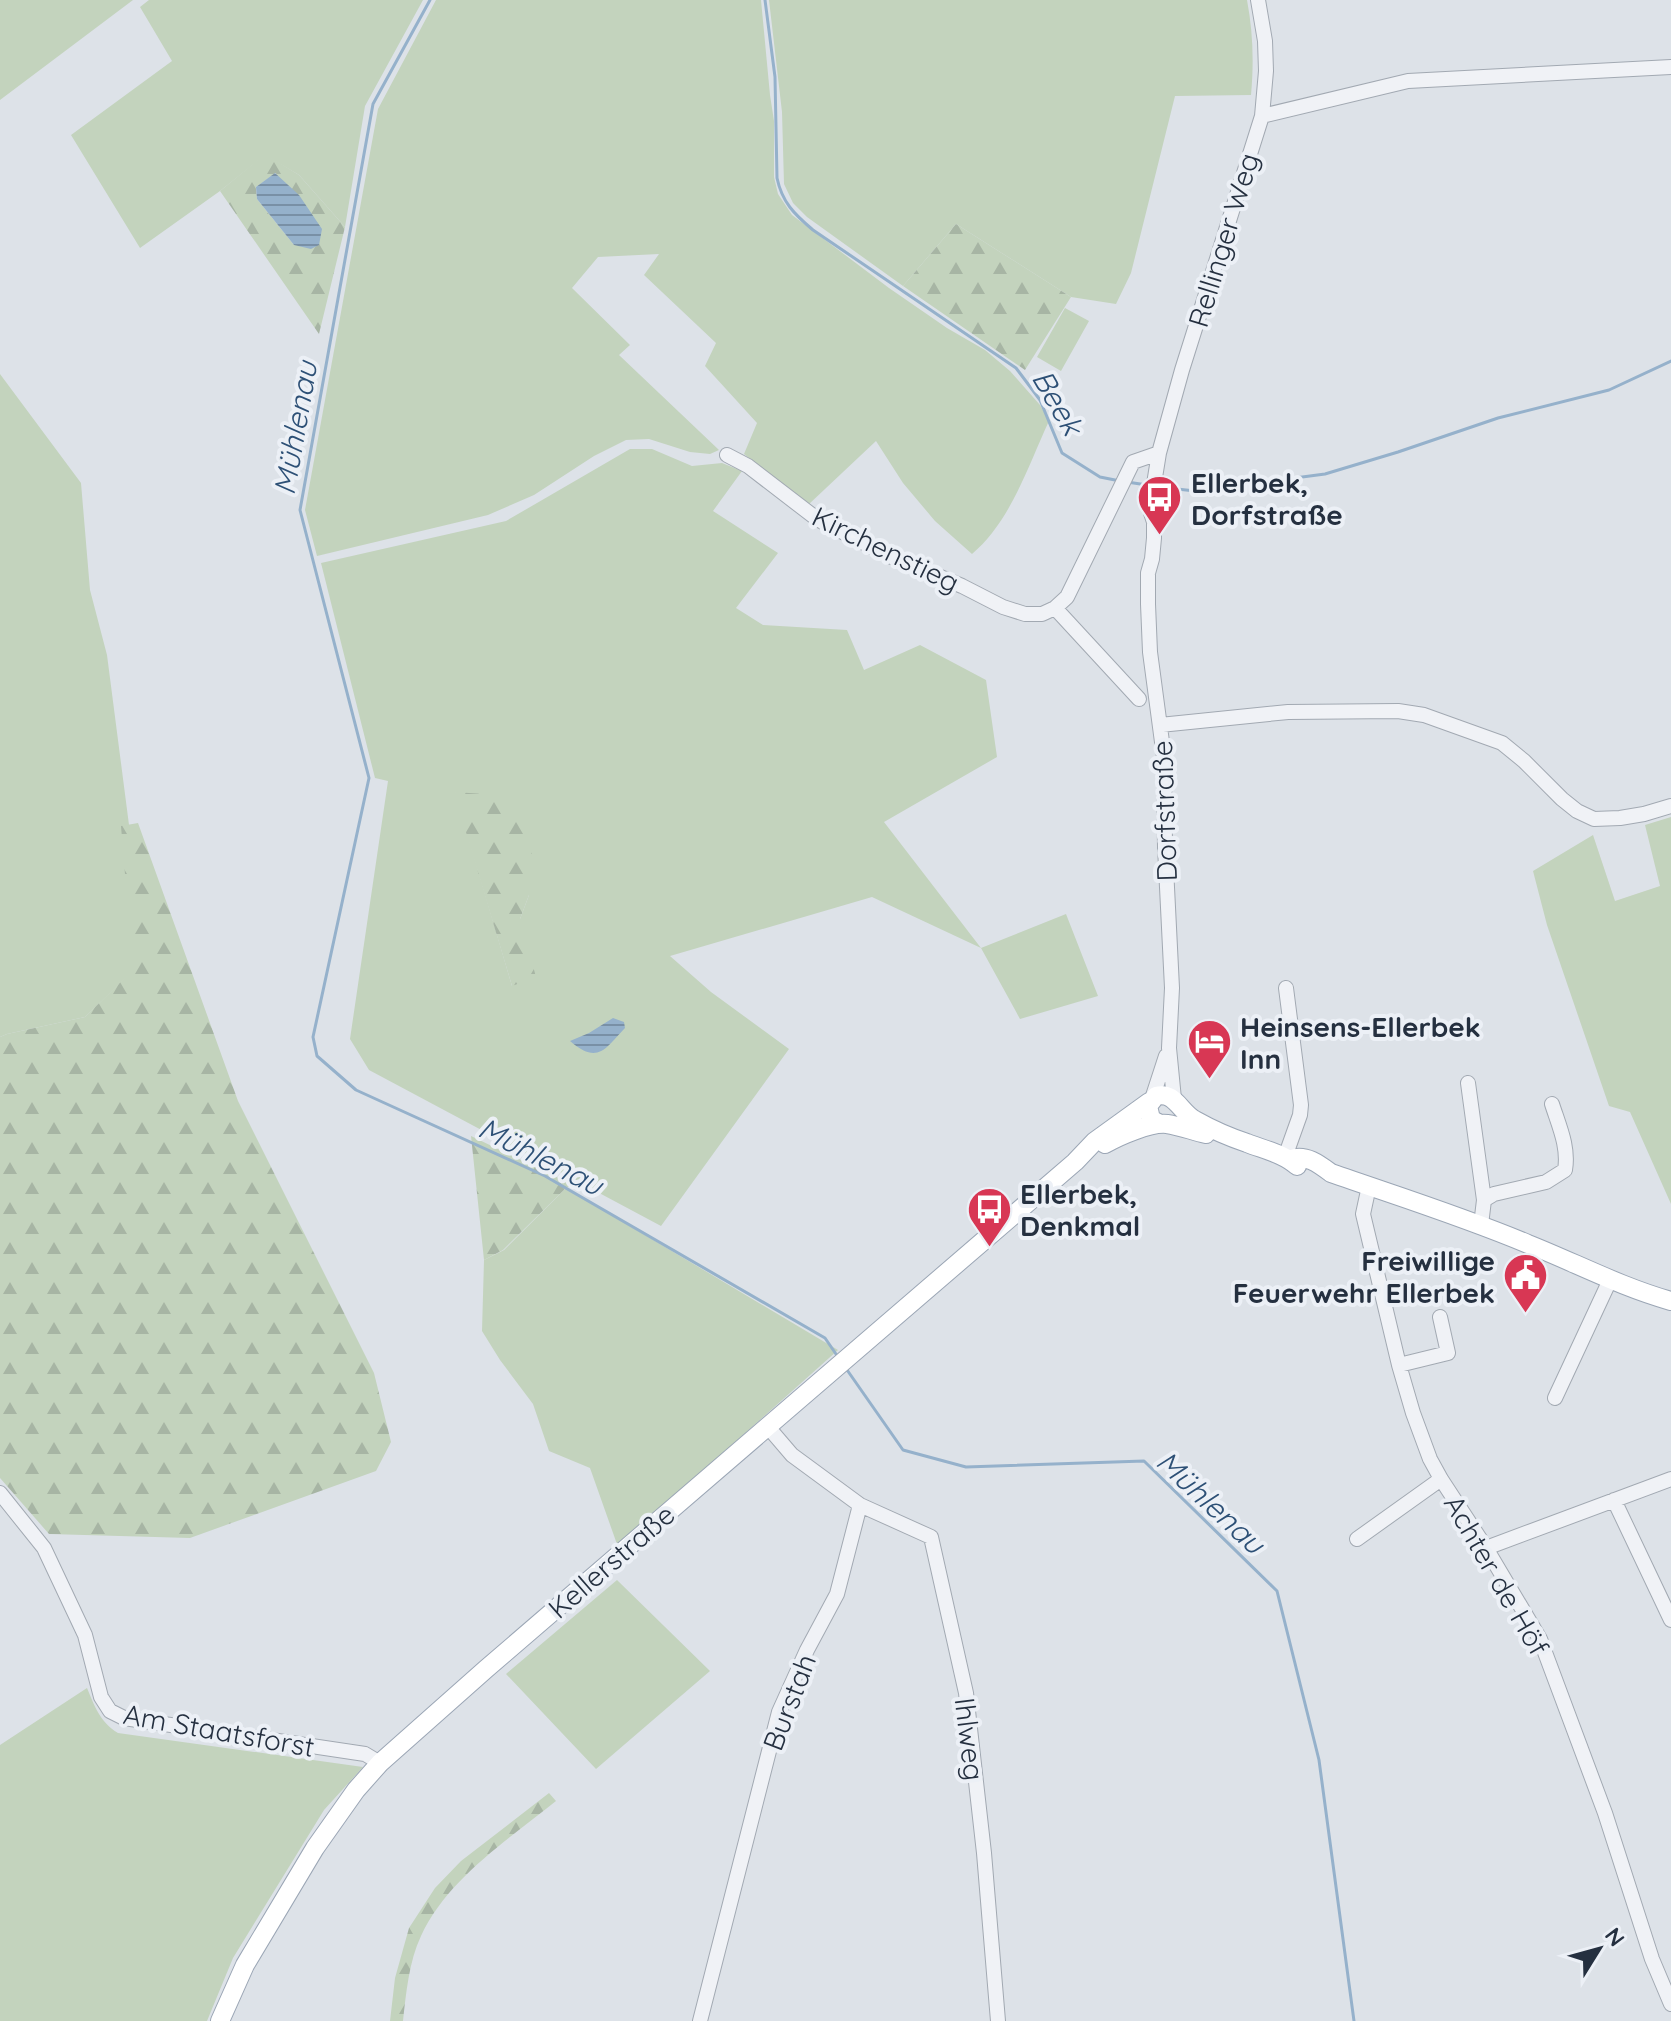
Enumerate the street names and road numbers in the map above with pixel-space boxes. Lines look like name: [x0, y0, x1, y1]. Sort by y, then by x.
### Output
street label: Rellinger Weg: [1180, 149, 1266, 331]
street label: Kirchenstieg: [807, 498, 965, 600]
street label: Dorfstraße: [1144, 740, 1184, 882]
street label: Achter de Höf: [1437, 1488, 1557, 1662]
street label: Kellerstraße: [541, 1497, 681, 1625]
street label: Burstah: [755, 1649, 823, 1755]
street label: Am Staatsforst: [121, 1696, 317, 1764]
street label: Ihlweg: [948, 1696, 992, 1782]

